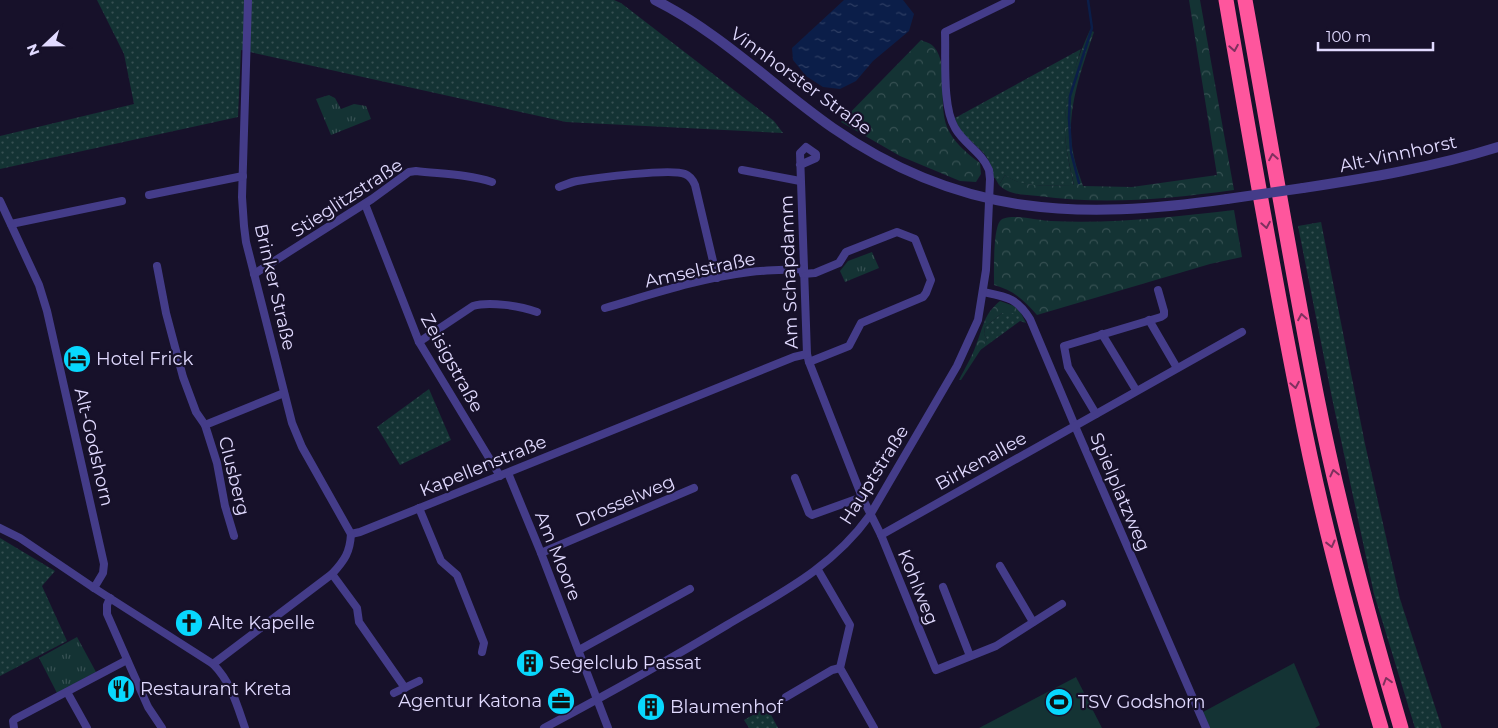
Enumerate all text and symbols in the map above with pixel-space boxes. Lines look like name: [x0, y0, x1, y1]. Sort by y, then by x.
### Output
north arrow: [20, 20, 70, 70]
scale bar: [1318, 20, 1433, 52]
street label: Vinnhorster Straße: [726, 22, 876, 140]
text: 100 m: [1326, 27, 1371, 46]
text: N: [22, 41, 43, 58]
one-way arrow: [1229, 44, 1239, 52]
street label: Alt-Vinnhorst: [1337, 131, 1459, 177]
one-way arrow: [1268, 153, 1278, 162]
street label: Stieglitzstraße: [287, 154, 407, 242]
street label: Am Schapdamm: [775, 195, 803, 349]
one-way arrow: [1260, 221, 1270, 230]
street label: Brinker Straße: [250, 222, 300, 353]
street label: Amselstraße: [643, 248, 757, 292]
street label: Zeisigstraße: [416, 310, 488, 416]
one-way arrow: [1298, 313, 1308, 321]
hotel icon: Hotel Frick: [62, 344, 92, 374]
place label: Hotel Frick: [96, 348, 193, 370]
one-way arrow: [1290, 381, 1300, 389]
street label: Alt-Godshorn: [70, 386, 118, 508]
street label: Hauptstraße: [835, 421, 913, 529]
street label: Birkenallee: [932, 427, 1031, 495]
street label: Spielplatzweg: [1085, 429, 1155, 555]
street label: Kapellenstraße: [416, 430, 550, 501]
street label: Clusberg: [214, 434, 254, 518]
one-way arrow: [1329, 469, 1340, 477]
street label: Drosselweg: [572, 470, 678, 532]
street label: Am Moore: [530, 508, 586, 604]
one-way arrow: [1325, 539, 1336, 548]
street label: Kohlweg: [893, 546, 943, 628]
church icon: Alte Kapelle: [174, 608, 204, 638]
place label: Alte Kapelle: [208, 612, 315, 634]
building icon: Segelclub Passat: [515, 648, 545, 678]
place label: Segelclub Passat: [549, 652, 702, 674]
restaurant icon: Restaurant Kreta: [106, 674, 136, 704]
place label: Restaurant Kreta: [140, 678, 292, 700]
one-way arrow: [1383, 678, 1393, 686]
office icon: Agentur Katona: [546, 686, 576, 716]
sports icon: TSV Godshorn: [1044, 687, 1074, 717]
place label: Agentur Katona: [398, 690, 542, 712]
place label: TSV Godshorn: [1078, 691, 1205, 713]
building icon: Blaumenhof: [636, 692, 666, 722]
place label: Blaumenhof: [670, 696, 784, 718]

